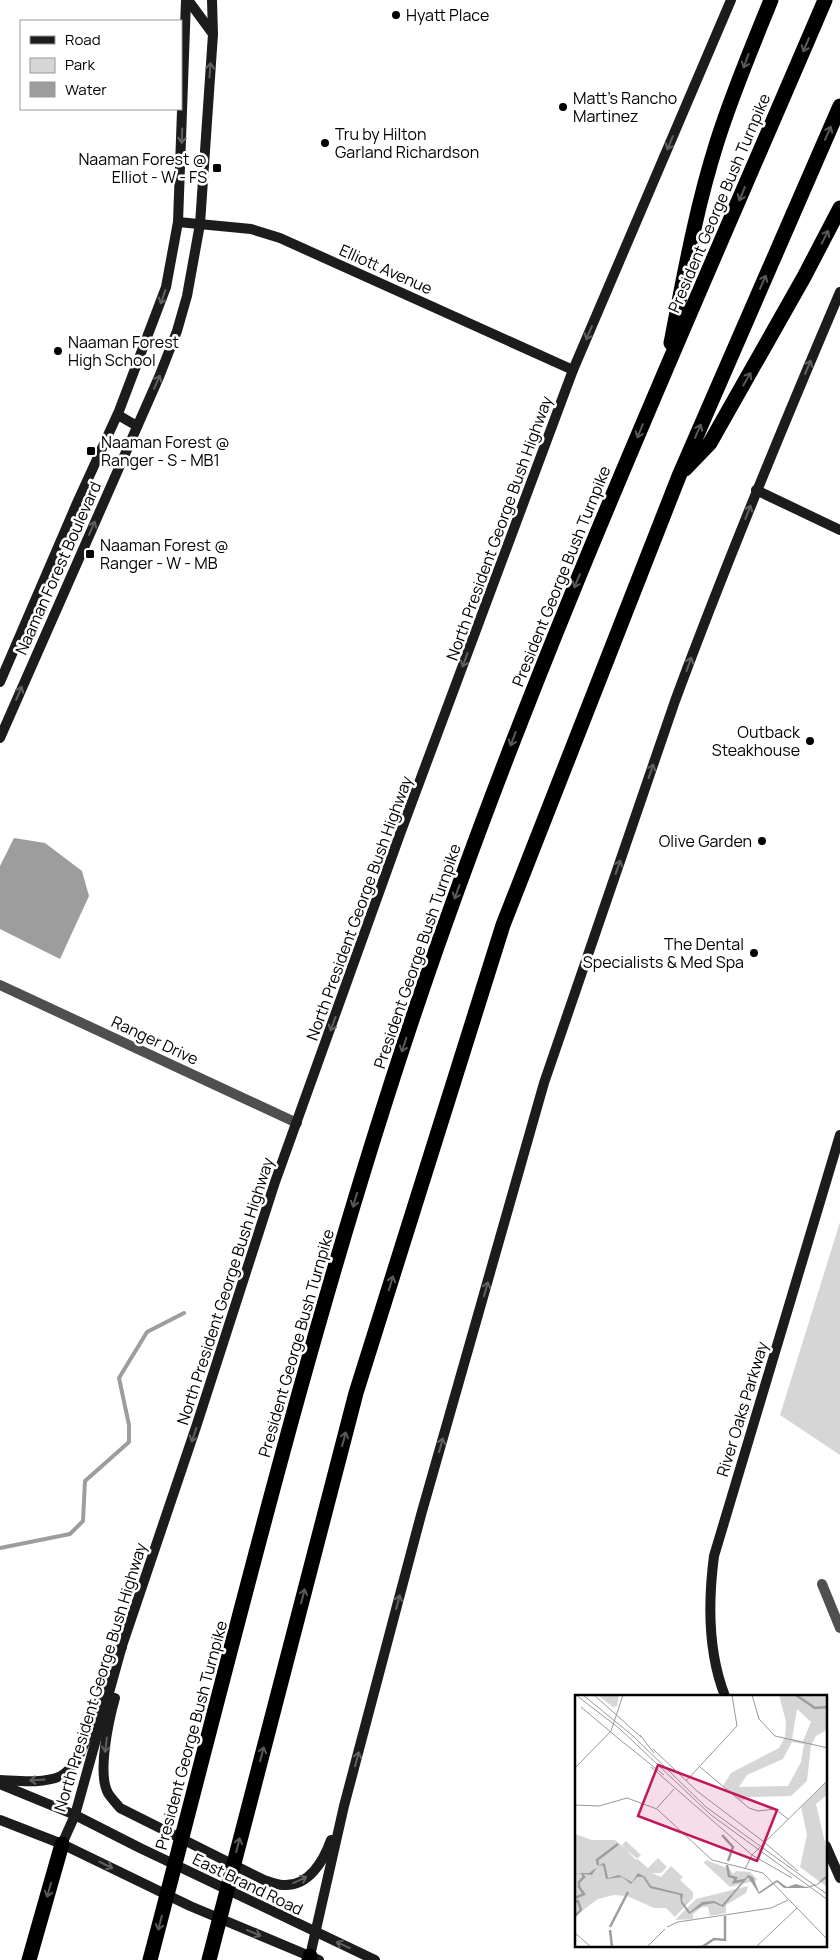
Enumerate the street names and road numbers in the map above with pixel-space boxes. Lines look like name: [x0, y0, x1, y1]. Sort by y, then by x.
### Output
street label: President George Bush Turnpike: [663, 90, 775, 316]
street label: Elliott Avenue: [336, 239, 436, 299]
street label: North President George Bush Highway: [441, 392, 557, 663]
street label: President George Bush Turnpike: [507, 462, 615, 690]
street label: Naaman Forest Boulevard: [10, 478, 106, 658]
street label: North President George Bush Highway: [301, 772, 417, 1043]
street label: President George Bush Turnpike: [368, 841, 466, 1071]
street label: Ranger Drive: [108, 1010, 202, 1070]
street label: North President George Bush Highway: [171, 1154, 279, 1428]
street label: President George Bush Turnpike: [253, 1226, 339, 1460]
street label: River Oaks Parkway: [711, 1338, 773, 1479]
street label: North President George Bush Highway: [49, 1539, 152, 1814]
street label: President George Bush Turnpike: [150, 1618, 232, 1852]
street label: East Brand Road: [189, 1848, 307, 1920]

